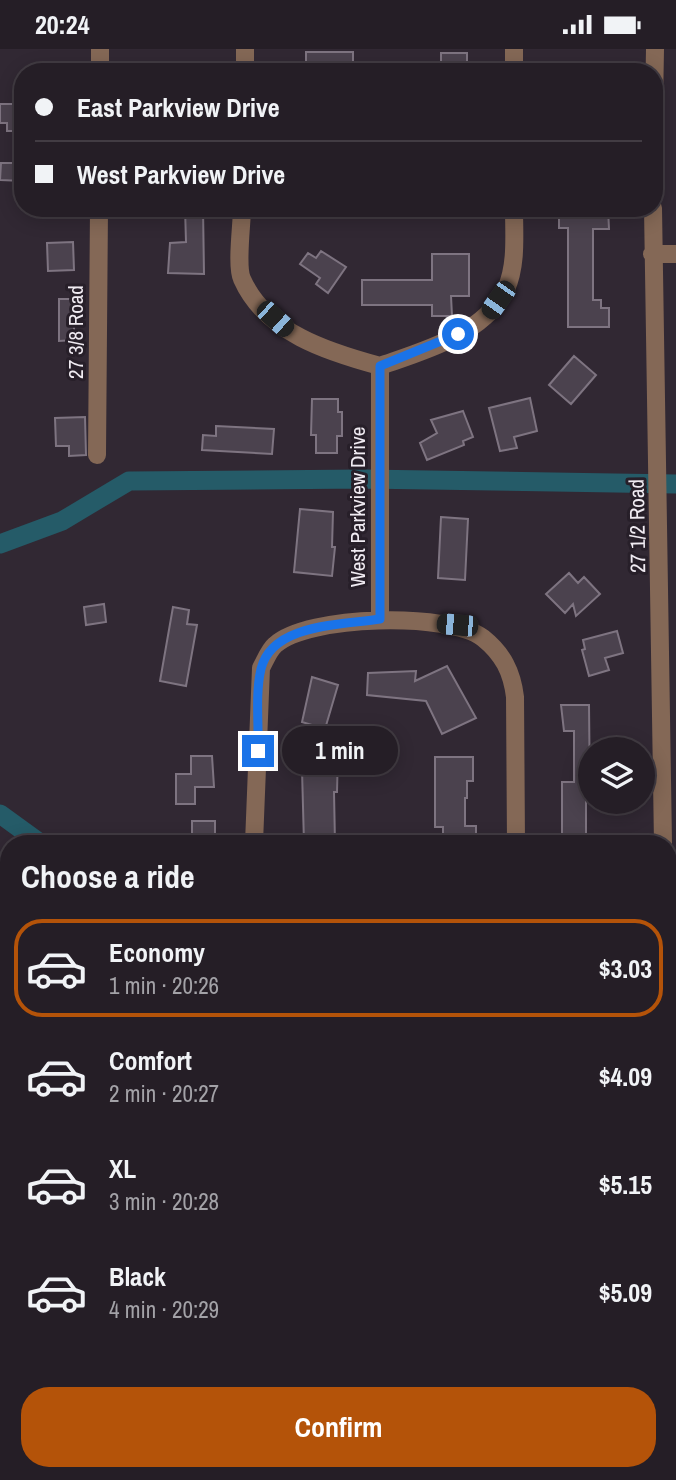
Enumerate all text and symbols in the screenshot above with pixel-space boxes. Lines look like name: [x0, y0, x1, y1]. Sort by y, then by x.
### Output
text: 20:24: [35, 7, 90, 42]
text: East Parkview Drive: [77, 90, 280, 125]
text: West Parkview Drive: [77, 157, 285, 192]
car: [478, 277, 519, 323]
street label: 27 3/8 Road: [61, 285, 90, 379]
car: [253, 297, 298, 341]
route start: [442, 318, 474, 350]
street label: West Parkview Drive: [343, 427, 372, 587]
street label: 27 1/2 Road: [622, 479, 652, 573]
car: [436, 613, 479, 637]
callout: 1 min: [282, 727, 398, 775]
route end: [242, 735, 274, 767]
text: 1 min: [315, 735, 365, 766]
map controls: [578, 737, 655, 814]
button: layers: [578, 737, 655, 814]
text: Choose a ride: [21, 855, 195, 898]
text: Economy: [109, 935, 205, 970]
icon: car: [25, 937, 88, 1000]
text: $3.03: [599, 951, 652, 986]
text: 1 min · 20:26: [109, 970, 219, 1001]
text: Comfort: [109, 1043, 192, 1078]
icon: car: [25, 1045, 88, 1108]
text: $4.09: [599, 1059, 652, 1094]
text: 2 min · 20:27: [109, 1078, 219, 1109]
text: XL: [109, 1151, 136, 1186]
icon: car: [25, 1153, 88, 1216]
text: $5.15: [599, 1167, 652, 1202]
text: 3 min · 20:28: [109, 1186, 219, 1217]
text: Black: [109, 1259, 166, 1294]
icon: car: [25, 1261, 88, 1324]
text: $5.09: [599, 1275, 652, 1310]
text: 4 min · 20:29: [109, 1294, 219, 1325]
button: Confirm: [21, 1387, 656, 1467]

